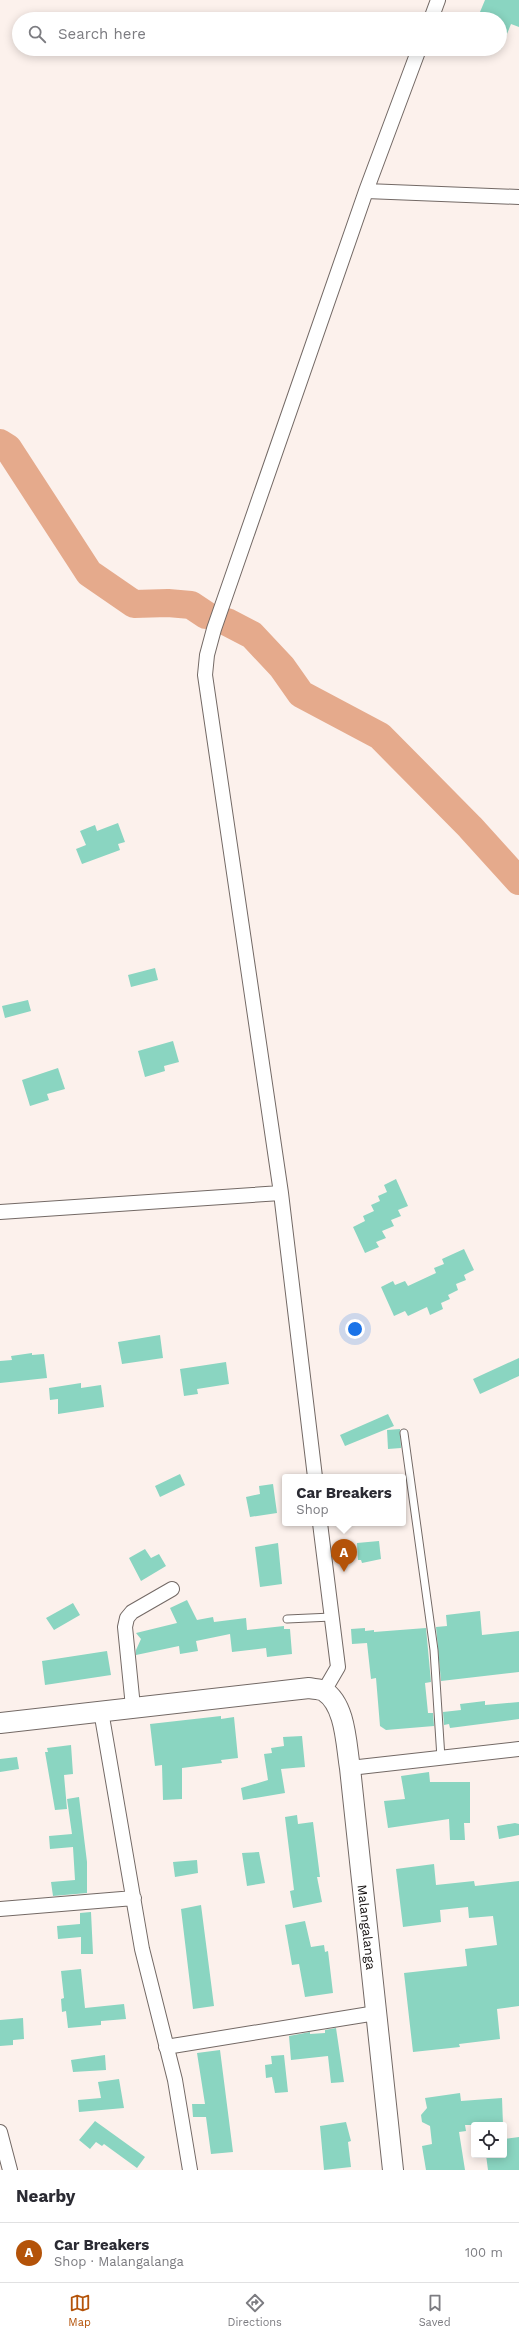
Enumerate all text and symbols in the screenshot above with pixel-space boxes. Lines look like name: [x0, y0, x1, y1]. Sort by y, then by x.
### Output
search box: [12, 12, 507, 56]
icon: search: [26, 23, 48, 45]
text: Search here: [58, 25, 146, 43]
your location: [345, 1319, 365, 1339]
popup: [282, 1474, 406, 1526]
text: Car Breakers: [296, 1484, 392, 1502]
text: Shop: [296, 1502, 329, 1517]
pin: A: [331, 1539, 357, 1572]
street label: Malangalanga: [355, 1884, 379, 1971]
map controls: [471, 2122, 507, 2158]
button: locate: [471, 2122, 507, 2158]
text: Nearby: [16, 2186, 75, 2206]
text: Car Breakers: [54, 2236, 149, 2254]
text: A: [25, 2245, 33, 2260]
text: 100 m: [465, 2245, 503, 2260]
text: Shop · Malangalanga: [54, 2254, 184, 2269]
tab: Map: [68, 2292, 91, 2329]
tab: Directions: [228, 2292, 282, 2329]
tab: Saved: [419, 2292, 451, 2329]

